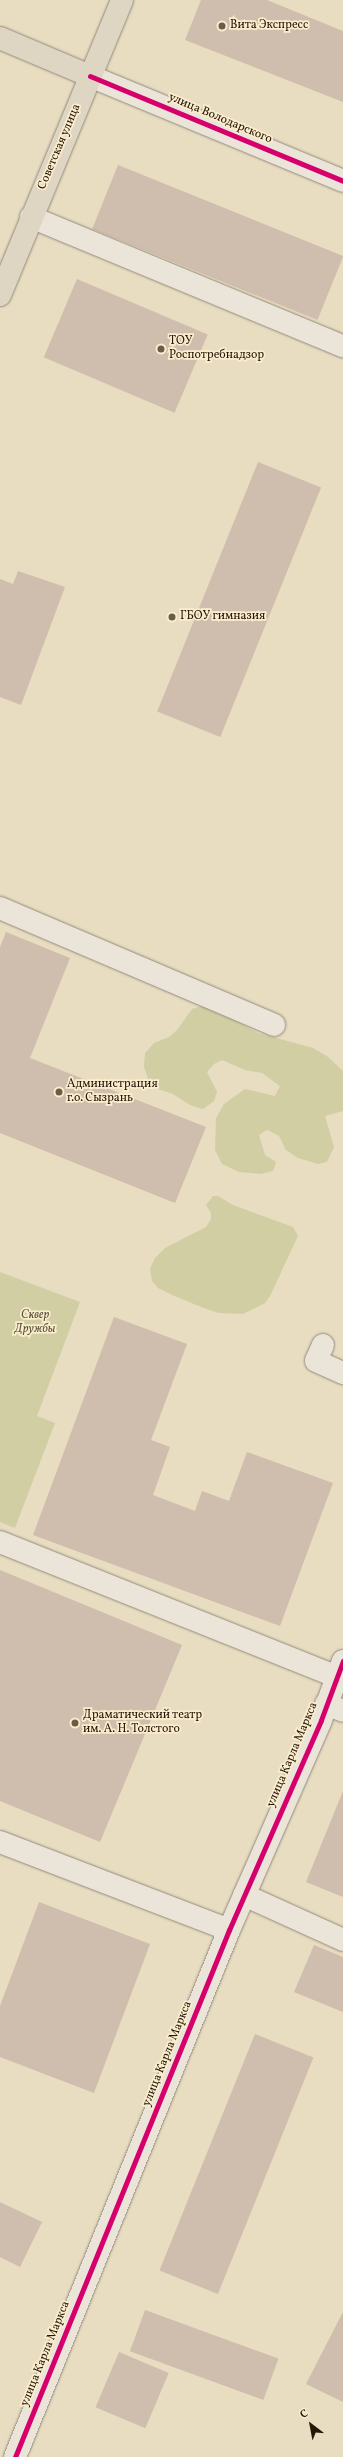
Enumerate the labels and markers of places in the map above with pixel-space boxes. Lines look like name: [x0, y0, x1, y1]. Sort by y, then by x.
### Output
place label: Вита Экспресс: [230, 19, 308, 33]
marker: Вита Экспресс: [217, 21, 227, 31]
place label: ТОУ Роспотребнадзор: [169, 335, 264, 363]
marker: ТОУ Роспотребнадзор: [156, 344, 166, 354]
place label: ГБОУ гимназия: [180, 610, 266, 624]
marker: ГБОУ гимназия: [167, 612, 177, 622]
place label: Администрация г.о. Сызрань: [67, 1078, 158, 1106]
marker: Администрация г.о. Сызрань: [54, 1087, 64, 1097]
place label: Драматический театр им. А. Н. Толстого: [83, 1709, 203, 1737]
marker: Драматический театр им. А. Н. Толстого: [70, 1718, 80, 1728]

